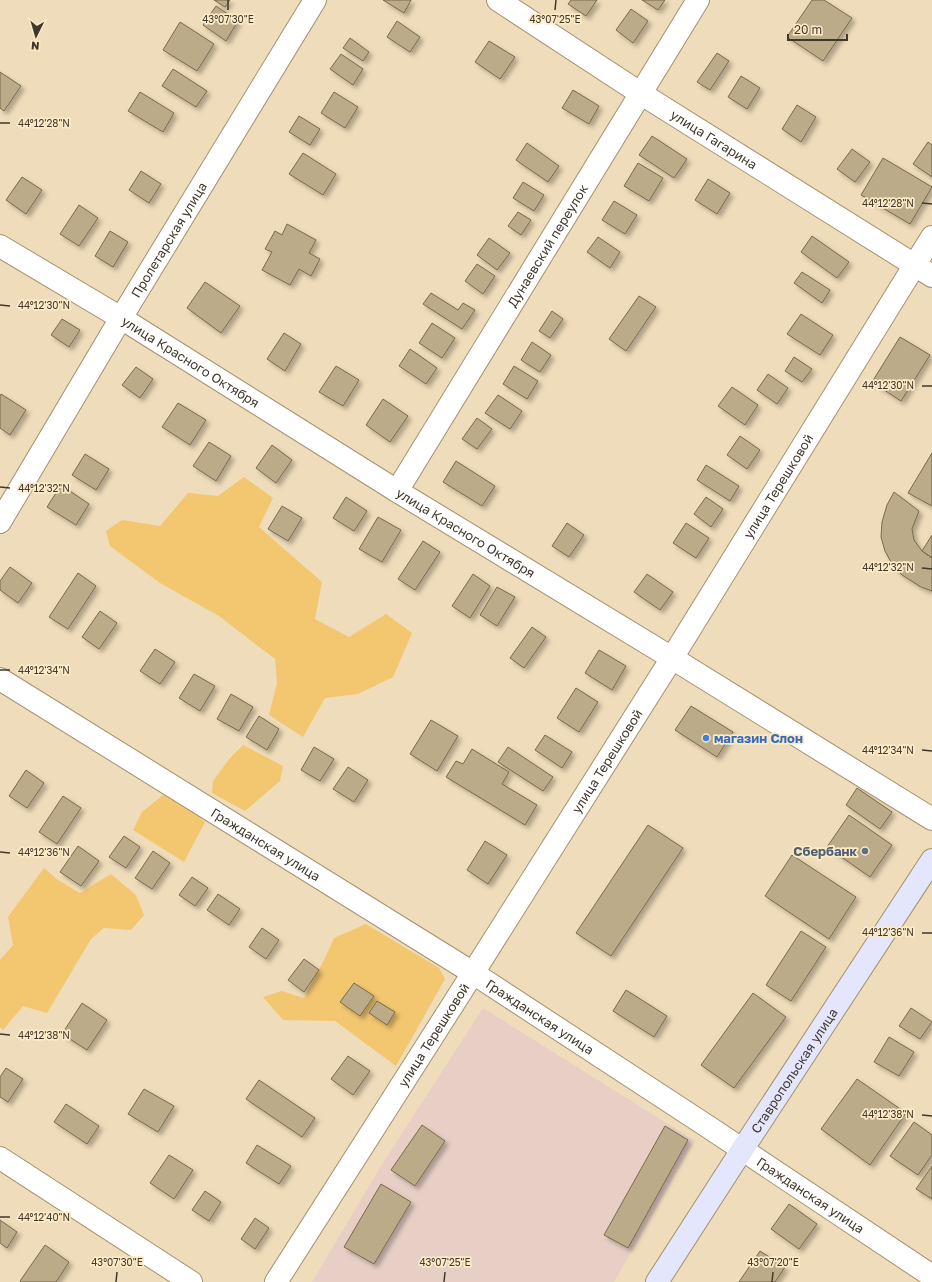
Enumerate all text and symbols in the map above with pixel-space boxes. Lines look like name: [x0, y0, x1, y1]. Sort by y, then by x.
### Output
text: 43°07'30"E: [202, 13, 254, 25]
text: 43°07'25"E: [529, 13, 581, 25]
north arrow: [16, 16, 56, 56]
scale bar: [788, 16, 847, 42]
text: 20 m: [794, 22, 822, 37]
text: N: [30, 40, 40, 53]
street label: улица Гагарина: [668, 106, 760, 172]
text: 44°12'28"N: [18, 117, 70, 129]
street label: Пролетарская улица: [127, 179, 210, 300]
street label: Дунаевский переулок: [504, 181, 591, 310]
text: 44°12'28"N: [862, 197, 914, 209]
text: 44°12'30"N: [18, 299, 70, 311]
street label: улица Красного Октября: [119, 313, 263, 411]
text: 44°12'30"N: [862, 379, 914, 391]
street label: улица Терешковой: [740, 431, 816, 541]
text: 44°12'32"N: [18, 482, 70, 494]
street label: улица Красного Октября: [393, 485, 538, 581]
text: 44°12'32"N: [862, 561, 914, 573]
text: 44°12'34"N: [18, 664, 70, 676]
street label: улица Терешковой: [568, 706, 646, 816]
place label: магазин Слон: [714, 730, 803, 746]
marker: магазин Слон: [701, 733, 711, 743]
text: 44°12'34"N: [862, 744, 914, 756]
street label: Гражданская улица: [208, 804, 323, 884]
place label: Сбербанк: [793, 843, 857, 859]
text: 44°12'36"N: [18, 846, 70, 858]
marker: Сбербанк: [860, 846, 870, 856]
text: 44°12'36"N: [862, 926, 914, 938]
street label: Гражданская улица: [483, 976, 597, 1058]
street label: улица Терешковой: [394, 980, 473, 1090]
street label: Ставропольская улица: [747, 1005, 841, 1136]
text: 44°12'38"N: [18, 1029, 70, 1041]
text: 44°12'38"N: [862, 1108, 914, 1120]
street label: Гражданская улица: [754, 1154, 867, 1237]
text: 44°12'40"N: [18, 1211, 70, 1223]
text: 43°07'30"E: [91, 1256, 143, 1268]
text: 43°07'25"E: [419, 1256, 471, 1268]
text: 43°07'20"E: [747, 1256, 799, 1268]

